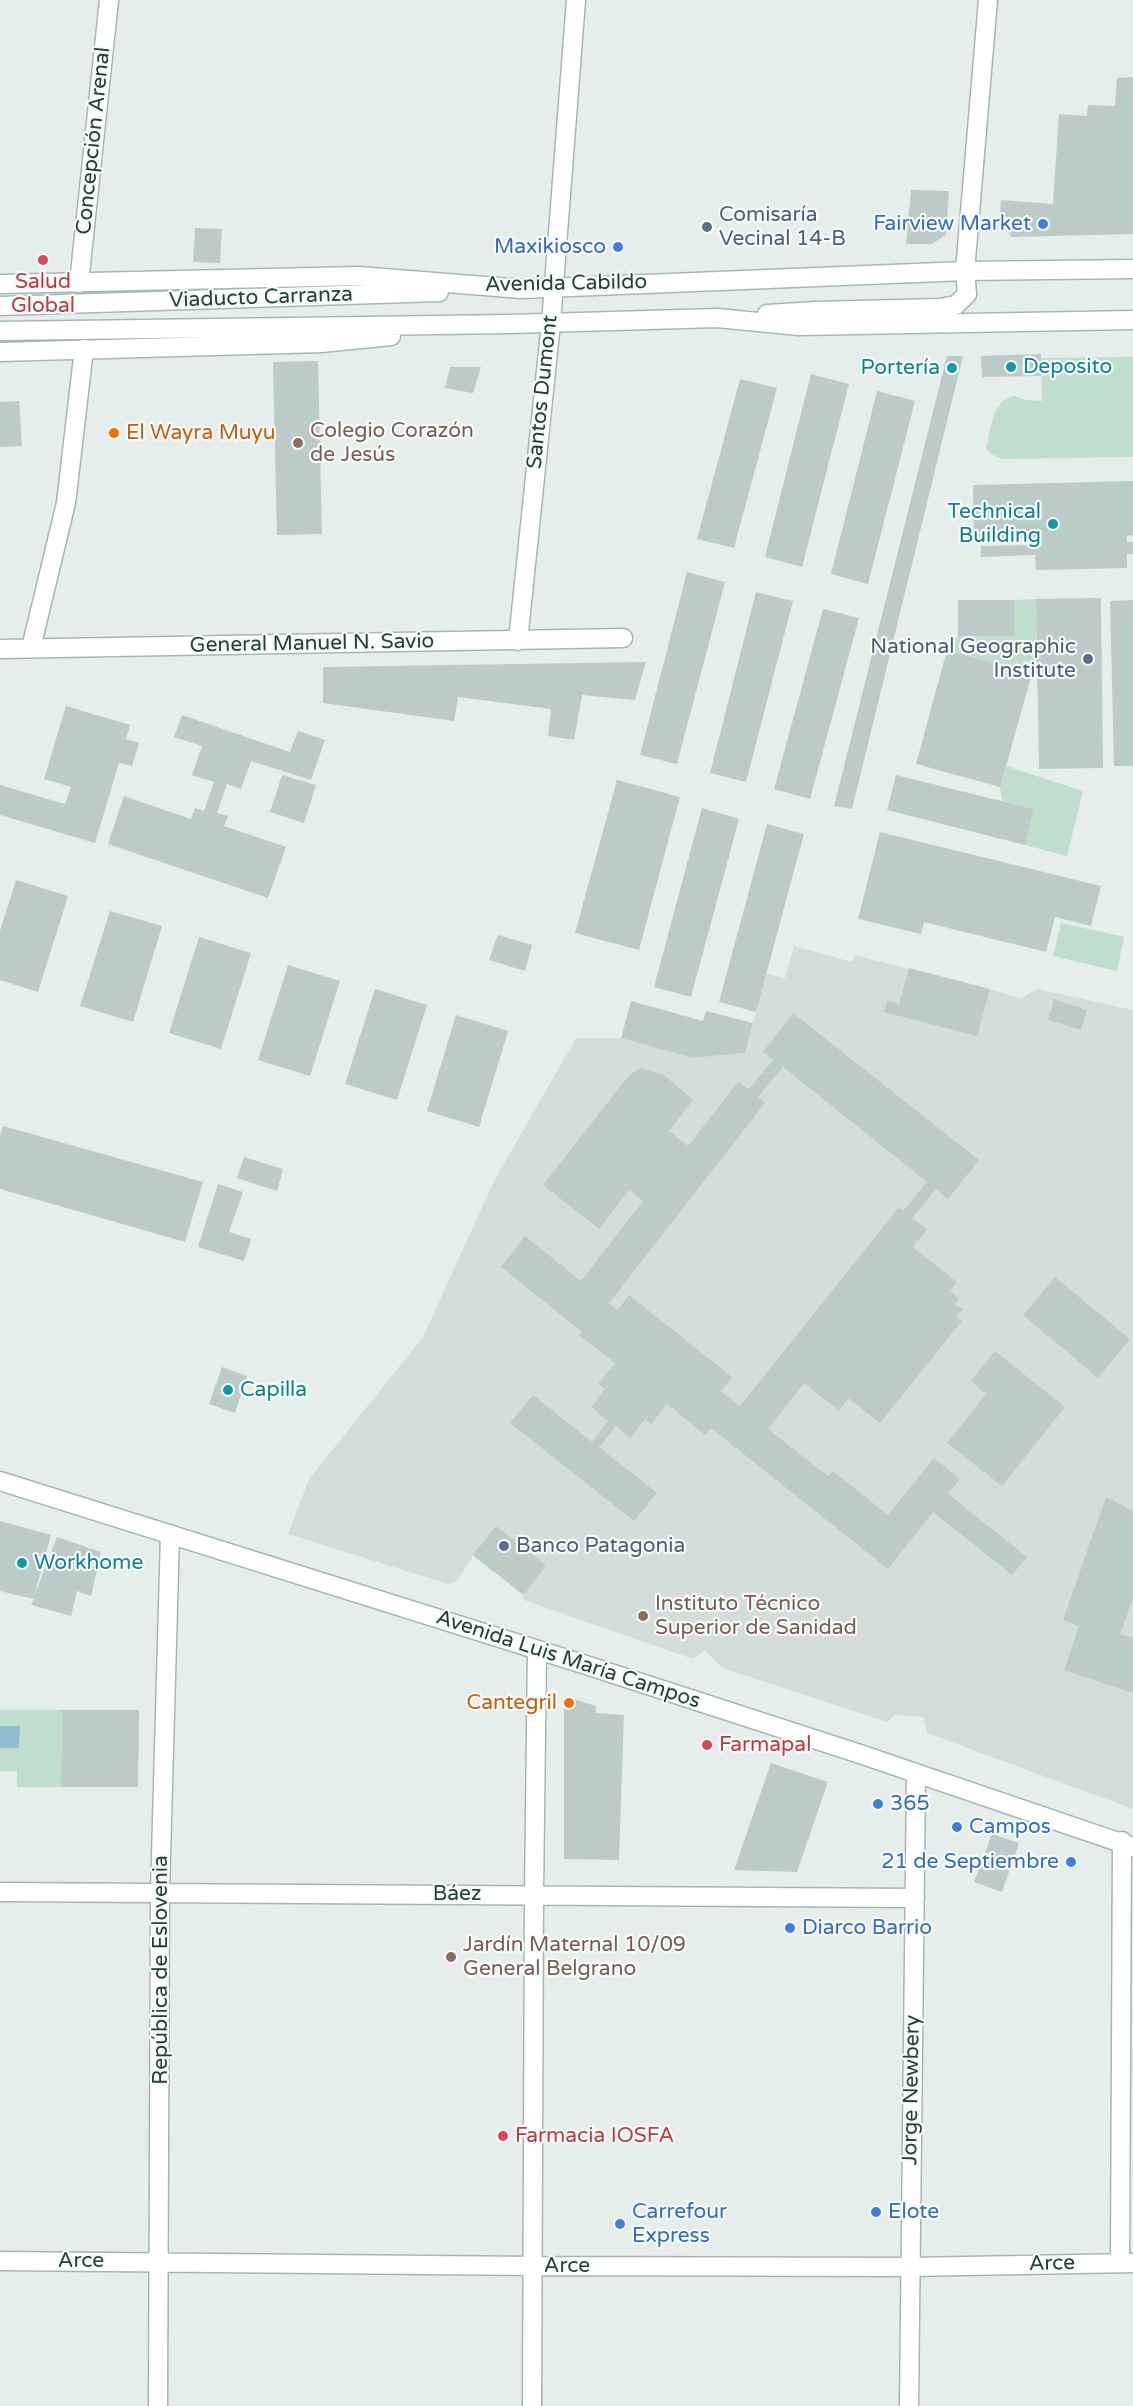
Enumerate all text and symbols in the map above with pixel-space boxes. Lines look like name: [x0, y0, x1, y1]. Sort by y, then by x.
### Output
street label: Concepción Arenal: [72, 46, 116, 236]
place label: Comisaría Vecinal 14-B: [719, 202, 846, 252]
place label: Fairview Market: [873, 211, 1031, 237]
marker: Fairview Market: [1036, 217, 1050, 231]
marker: Comisaría Vecinal 14-B: [700, 220, 714, 234]
place label: Maxikiosco: [494, 234, 606, 260]
marker: Maxikiosco: [611, 240, 625, 254]
marker: Salud Global: [36, 253, 50, 267]
place label: Salud Global: [11, 269, 75, 319]
street label: Avenida Cabildo: [485, 270, 647, 298]
street label: Viaducto Carranza: [169, 282, 353, 314]
street label: Santos Dumont: [522, 314, 564, 470]
place label: Deposito: [1023, 354, 1112, 380]
place label: Portería: [861, 355, 940, 381]
marker: Deposito: [1004, 360, 1018, 374]
marker: Portería: [945, 361, 959, 375]
place label: Colegio Corazón de Jesús: [310, 418, 474, 468]
place label: El Wayra Muyu: [126, 420, 276, 446]
marker: El Wayra Muyu: [107, 426, 121, 440]
marker: Colegio Corazón de Jesús: [291, 436, 305, 450]
place label: Technical Building: [947, 499, 1041, 549]
marker: Technical Building: [1046, 517, 1060, 531]
street label: General Manuel N. Savio: [189, 629, 435, 659]
place label: National Geographic Institute: [870, 634, 1076, 684]
marker: National Geographic Institute: [1081, 652, 1095, 666]
place label: Capilla: [240, 1377, 307, 1403]
marker: Capilla: [221, 1383, 235, 1397]
place label: Banco Patagonia: [516, 1533, 685, 1559]
marker: Banco Patagonia: [497, 1539, 511, 1553]
place label: Workhome: [34, 1550, 143, 1576]
marker: Workhome: [15, 1556, 29, 1570]
place label: Instituto Técnico Superior de Sanidad: [655, 1591, 857, 1641]
street label: Avenida Luis María Campos: [433, 1605, 703, 1715]
marker: Instituto Técnico Superior de Sanidad: [636, 1609, 650, 1623]
place label: Cantegril: [467, 1690, 557, 1716]
marker: Cantegril: [562, 1696, 576, 1710]
place label: Farmapal: [719, 1732, 811, 1758]
marker: Farmapal: [700, 1738, 714, 1752]
place label: 365: [890, 1791, 930, 1817]
marker: 365: [871, 1797, 885, 1811]
place label: Campos: [969, 1814, 1051, 1840]
marker: Campos: [950, 1820, 964, 1834]
place label: 21 de Septiembre: [881, 1849, 1059, 1875]
street label: República de Eslovenia: [148, 1855, 174, 2085]
marker: 21 de Septiembre: [1064, 1855, 1078, 1869]
street label: Báez: [433, 1881, 481, 1907]
place label: Diarco Barrio: [802, 1915, 932, 1941]
marker: Diarco Barrio: [783, 1921, 797, 1935]
place label: Jardín Maternal 10/09 General Belgrano: [463, 1932, 686, 1982]
marker: Jardín Maternal 10/09 General Belgrano: [444, 1950, 458, 1964]
street label: Jorge Newbery: [898, 2015, 926, 2165]
place label: Farmacia IOSFA: [515, 2123, 674, 2149]
marker: Farmacia IOSFA: [496, 2129, 510, 2143]
place label: Carrefour Express: [632, 2199, 727, 2249]
place label: Elote: [888, 2199, 939, 2225]
marker: Elote: [869, 2205, 883, 2219]
marker: Carrefour Express: [613, 2217, 627, 2231]
street label: Arce: [58, 2248, 104, 2274]
street label: Arce: [1029, 2251, 1075, 2277]
street label: Arce: [544, 2253, 590, 2279]

